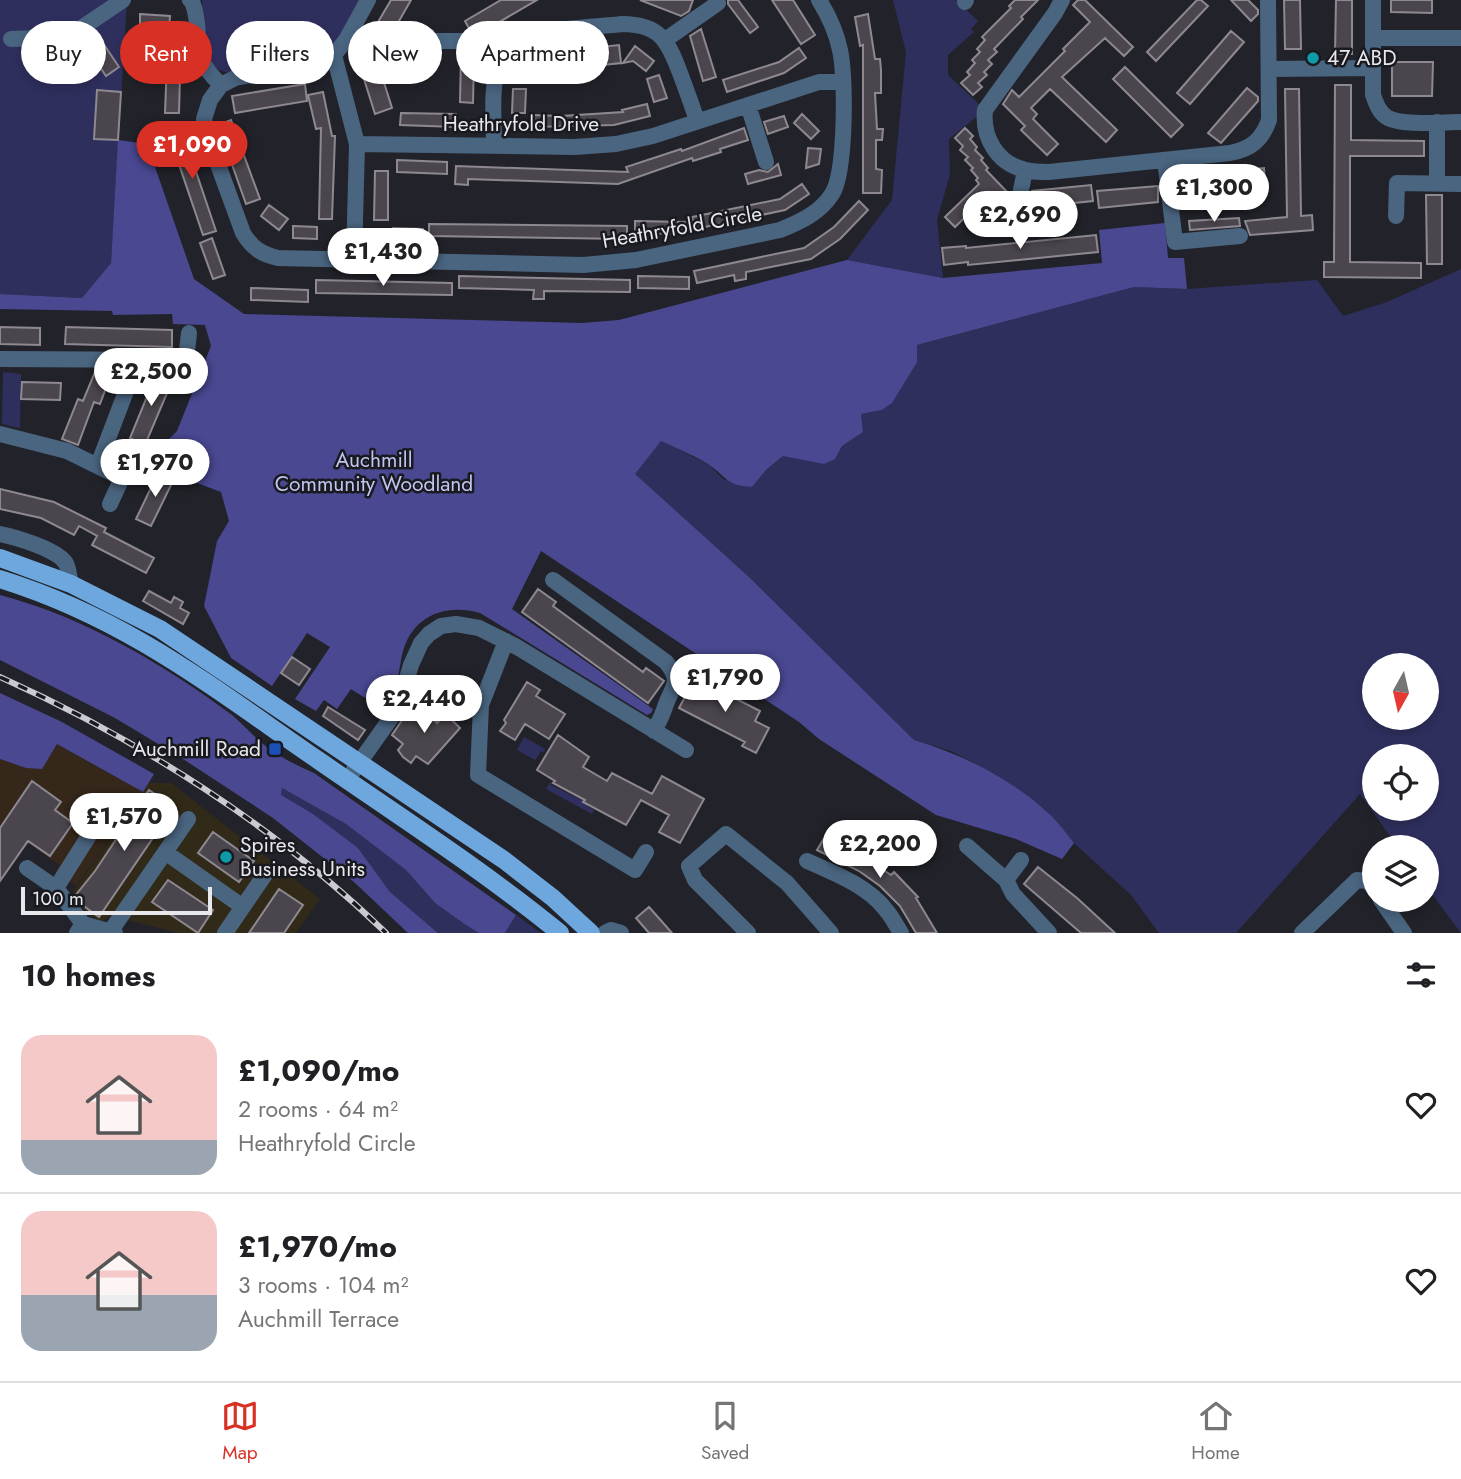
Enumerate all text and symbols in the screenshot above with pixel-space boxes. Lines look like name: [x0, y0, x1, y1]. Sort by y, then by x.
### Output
chip: Buy: [21, 21, 106, 84]
chip: Rent: [120, 21, 212, 84]
chip: Filters: [226, 21, 334, 84]
chip: New: [348, 21, 442, 84]
chip: Apartment: [456, 21, 609, 84]
place label: 47 ABD: [1327, 43, 1396, 73]
marker: 47 ABD: [1305, 50, 1321, 66]
street label: Heathryfold Drive: [443, 109, 599, 139]
pin: £1,090: [135, 122, 249, 181]
text: £1,090: [152, 127, 232, 161]
pin: £1,300: [1157, 164, 1271, 224]
text: £1,300: [1175, 170, 1253, 204]
pin: £2,690: [963, 191, 1077, 251]
text: £2,690: [979, 197, 1061, 231]
street label: Heathryfold Circle: [600, 198, 765, 256]
pin: £1,430: [326, 229, 440, 288]
text: £1,430: [344, 234, 422, 268]
pin: £2,500: [94, 348, 208, 408]
text: £2,500: [110, 354, 192, 388]
pin: £1,970: [98, 440, 212, 499]
text: £1,970: [116, 445, 194, 479]
park label: Auchmill Community Woodland: [275, 445, 473, 499]
north arrow: [1362, 653, 1438, 730]
map controls: [1362, 653, 1439, 912]
pin: £1,790: [668, 654, 782, 714]
text: £1,790: [686, 660, 764, 694]
pin: £2,440: [367, 676, 481, 735]
text: £2,440: [382, 681, 466, 715]
place label: Auchmill Road: [132, 734, 261, 764]
marker: Auchmill Road: [267, 741, 283, 757]
button: locate: [1362, 744, 1439, 821]
pin: £1,570: [67, 794, 181, 853]
text: £1,570: [85, 799, 163, 833]
pin: £2,200: [823, 820, 937, 880]
text: £2,200: [839, 826, 921, 860]
place label: Spires Business Units: [240, 830, 365, 884]
button: layers: [1362, 835, 1439, 912]
marker: Spires Business Units: [218, 849, 234, 865]
scale bar: [21, 884, 212, 916]
text: 100 m: [32, 885, 84, 912]
text: 10 homes: [21, 954, 155, 997]
icon: filters: [1402, 956, 1440, 994]
text: £1,090/mo: [238, 1049, 400, 1092]
icon: home: [77, 1063, 161, 1147]
icon: heart: [1402, 1086, 1440, 1124]
text: 2 rooms · 64 m²: [238, 1092, 398, 1126]
text: Heathryfold Circle: [238, 1126, 416, 1160]
text: £1,970/mo: [238, 1225, 397, 1268]
icon: home: [77, 1239, 161, 1323]
icon: heart: [1402, 1262, 1440, 1300]
text: 3 rooms · 104 m²: [238, 1268, 408, 1302]
text: Auchmill Terrace: [238, 1302, 399, 1336]
tab: Map: [221, 1397, 259, 1466]
tab: Saved: [701, 1397, 749, 1466]
tab: Home: [1191, 1397, 1240, 1466]

